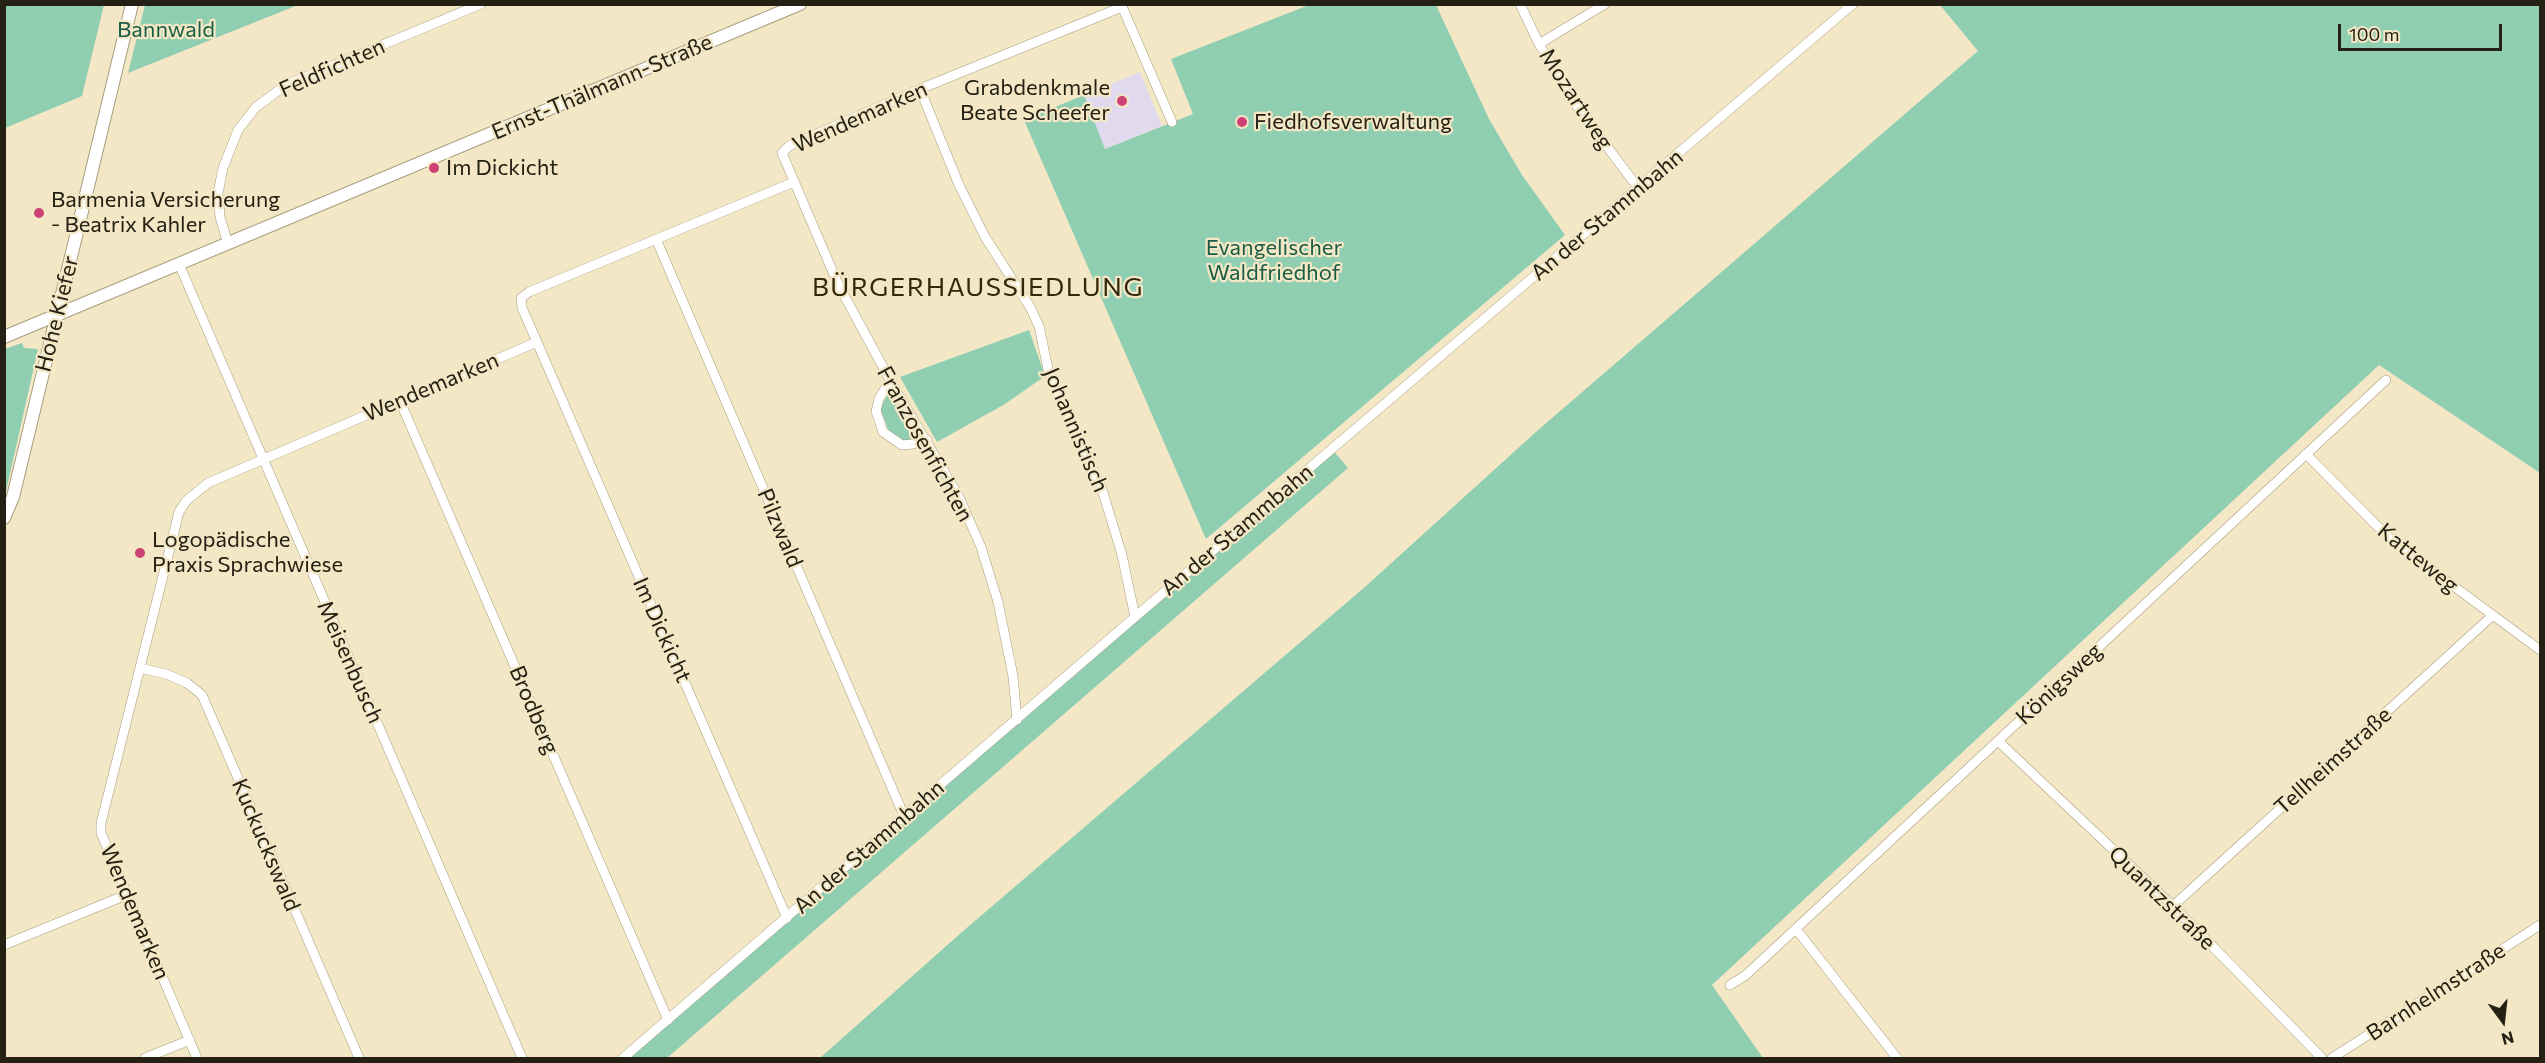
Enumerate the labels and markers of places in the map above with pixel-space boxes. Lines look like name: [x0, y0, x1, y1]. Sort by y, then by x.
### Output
place label: Grabdenkmale Beate Scheefer: [960, 75, 1110, 126]
marker: Grabdenkmale Beate Scheefer: [1115, 94, 1129, 108]
place label: Fiedhofsverwaltung: [1254, 109, 1452, 135]
marker: Fiedhofsverwaltung: [1235, 115, 1249, 129]
place label: Im Dickicht: [446, 155, 558, 181]
marker: Im Dickicht: [427, 161, 441, 175]
place label: Barmenia Versicherung - Beatrix Kahler: [51, 187, 280, 238]
marker: Barmenia Versicherung - Beatrix Kahler: [32, 206, 46, 220]
place label: Logopädische Praxis Sprachwiese: [152, 527, 343, 578]
marker: Logopädische Praxis Sprachwiese: [133, 546, 147, 560]

